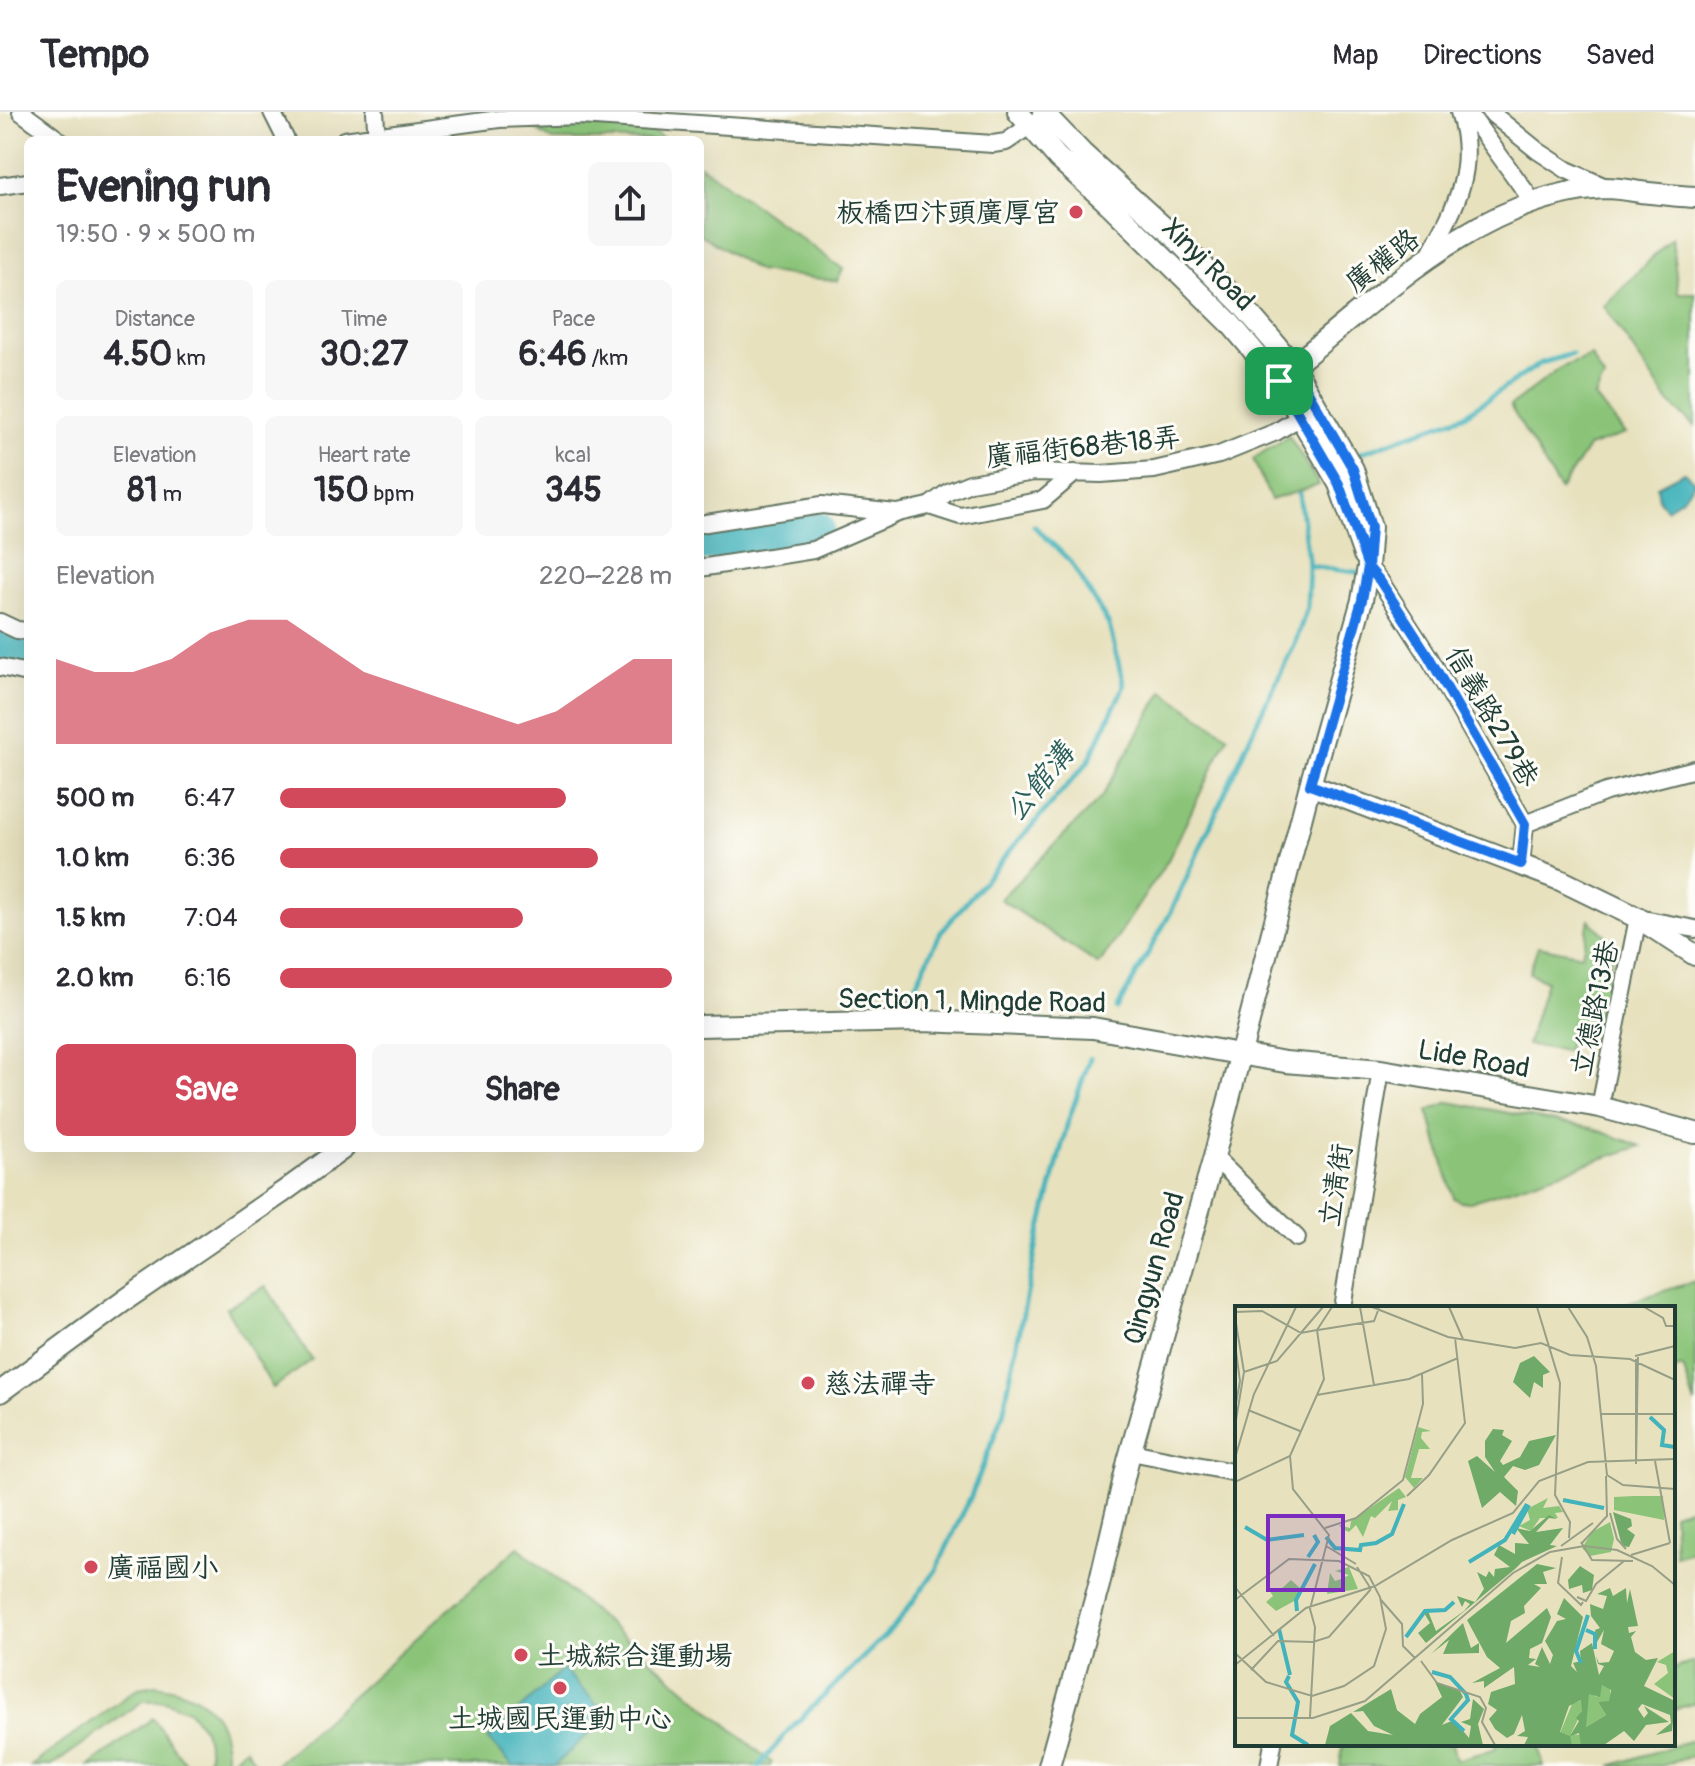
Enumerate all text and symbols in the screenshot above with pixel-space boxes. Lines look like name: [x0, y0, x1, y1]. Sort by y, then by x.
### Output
text: Tempo: [40, 31, 149, 79]
text: Map: [1332, 38, 1379, 73]
text: Directions: [1423, 38, 1542, 73]
text: Saved: [1586, 38, 1655, 73]
text: Evening run: [56, 160, 271, 215]
button: share: [588, 162, 672, 246]
place label: 板橋四汴頭廣厚宮: [836, 196, 1060, 231]
marker: 板橋四汴頭廣厚宮: [1067, 203, 1085, 221]
street label: Xinyi Road: [1154, 211, 1262, 319]
text: 19:50 · 9 × 500 m: [56, 218, 255, 250]
street label: 廣權路: [1339, 222, 1427, 301]
text: Distance: [114, 305, 195, 333]
text: Time: [341, 305, 387, 333]
text: Pace: [552, 305, 595, 333]
text: 4.50: [104, 333, 172, 376]
text: 30:27: [320, 333, 408, 376]
text: 6:46: [518, 333, 587, 376]
text: km: [172, 344, 206, 372]
text: /km: [587, 344, 628, 372]
pin: [1245, 347, 1313, 415]
icon: arrive: [1257, 359, 1301, 403]
street label: 廣福街68巷18弄: [984, 420, 1182, 475]
text: Elevation: [113, 441, 197, 469]
text: Heart rate: [318, 441, 410, 469]
text: kcal: [555, 441, 591, 469]
text: 81: [127, 469, 158, 512]
text: 150: [314, 469, 369, 512]
text: 345: [545, 469, 602, 512]
text: m: [158, 480, 182, 508]
text: bpm: [369, 480, 414, 508]
text: Elevation: [56, 560, 155, 592]
text: 220–228 m: [539, 560, 672, 592]
street label: 信義路279巷: [1437, 640, 1547, 794]
water label: 公館溝: [997, 733, 1084, 829]
text: 500 m: [56, 782, 134, 814]
text: 6:47: [184, 782, 235, 814]
text: 1.0 km: [56, 842, 129, 874]
text: 6:36: [184, 842, 236, 874]
text: 1.5 km: [56, 902, 126, 934]
text: 7:04: [184, 902, 238, 934]
street label: 立德路13巷: [1564, 936, 1627, 1080]
text: 2.0 km: [56, 962, 134, 994]
text: 6:16: [184, 962, 231, 994]
street label: Section 1, Mingde Road: [838, 982, 1106, 1021]
street label: Lide Road: [1415, 1032, 1532, 1086]
button: Save: [56, 1044, 356, 1136]
button: Share: [372, 1044, 672, 1136]
street label: 立清街: [1313, 1141, 1360, 1229]
street label: Qingyun Road: [1116, 1188, 1193, 1349]
inset map: [1235, 1306, 1675, 1746]
place label: 慈法禪寺: [824, 1367, 936, 1402]
marker: 慈法禪寺: [799, 1374, 817, 1392]
place label: 廣福國小: [107, 1551, 219, 1586]
marker: 廣福國小: [82, 1558, 100, 1576]
place label: 土城綜合運動場: [537, 1639, 733, 1674]
marker: 土城綜合運動場: [512, 1646, 530, 1664]
marker: 土城國民運動中心: [551, 1679, 569, 1697]
place label: 土城國民運動中心: [448, 1702, 672, 1737]

